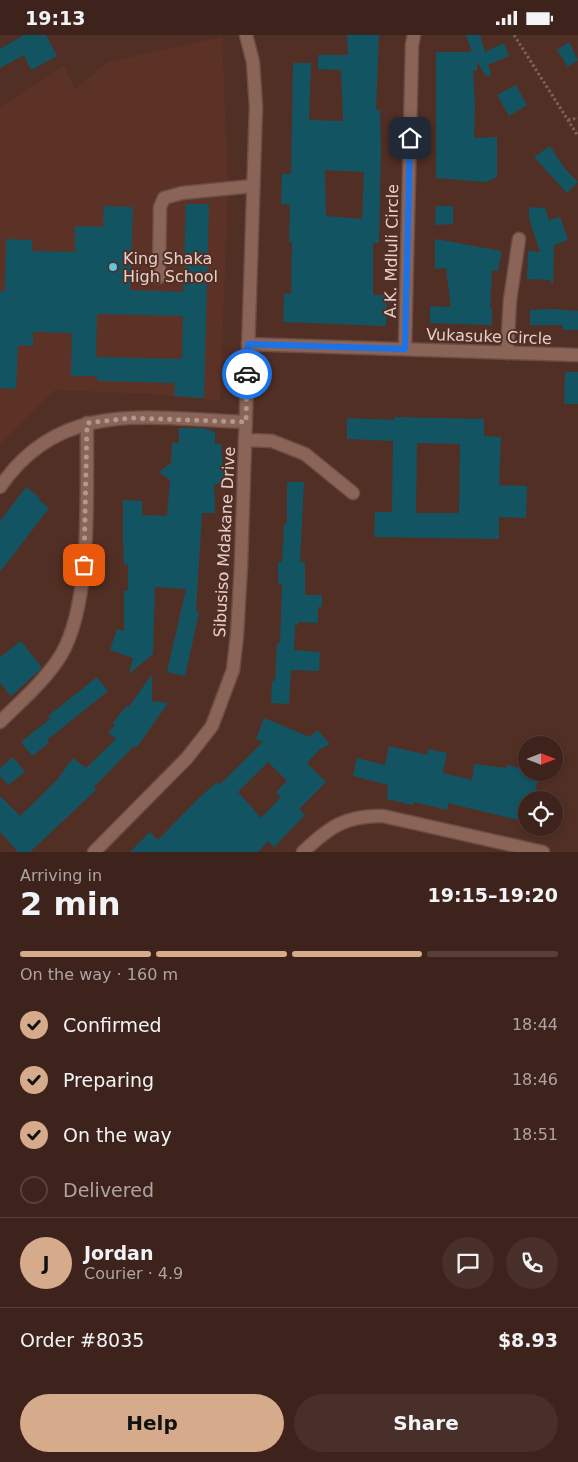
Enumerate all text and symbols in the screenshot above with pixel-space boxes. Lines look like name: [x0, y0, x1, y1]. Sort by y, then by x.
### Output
text: 19:13: [25, 7, 85, 29]
pin: [389, 117, 431, 159]
icon: home: [396, 124, 424, 152]
street label: A.K. Mdluli Circle: [381, 184, 402, 318]
place label: King Shaka High School: [123, 249, 218, 286]
marker: King Shaka High School: [107, 261, 119, 273]
street label: Vukasuke Circle: [426, 325, 552, 348]
courier: [222, 349, 272, 399]
icon: car: [233, 360, 261, 388]
street label: Sibusiso Mdakane Drive: [210, 446, 239, 638]
pin: [63, 544, 105, 586]
icon: bag: [70, 551, 98, 579]
north arrow: [518, 736, 562, 781]
map controls: [518, 736, 563, 836]
button: locate: [518, 791, 563, 836]
text: Arriving in: [20, 866, 102, 885]
text: 19:15–19:20: [428, 884, 558, 906]
text: 2 min: [20, 885, 121, 923]
text: On the way · 160 m: [20, 965, 178, 984]
icon: check: [20, 1011, 48, 1039]
text: Confirmed: [63, 1014, 162, 1036]
text: 18:44: [512, 1015, 558, 1034]
icon: check: [20, 1066, 48, 1094]
text: Preparing: [63, 1069, 154, 1091]
text: 18:46: [512, 1070, 558, 1089]
icon: check: [20, 1121, 48, 1149]
text: On the way: [63, 1124, 172, 1146]
text: 18:51: [512, 1125, 558, 1144]
text: Delivered: [63, 1179, 154, 1201]
button: chat: [442, 1237, 494, 1289]
button: phone: [506, 1237, 558, 1289]
text: Jordan: [84, 1242, 153, 1264]
text: J: [42, 1252, 50, 1274]
text: Courier · 4.9: [84, 1264, 183, 1283]
text: Order #8035: [20, 1329, 144, 1351]
text: $8.93: [498, 1329, 558, 1351]
button: Help: [20, 1394, 284, 1452]
button: Share: [294, 1394, 558, 1452]

